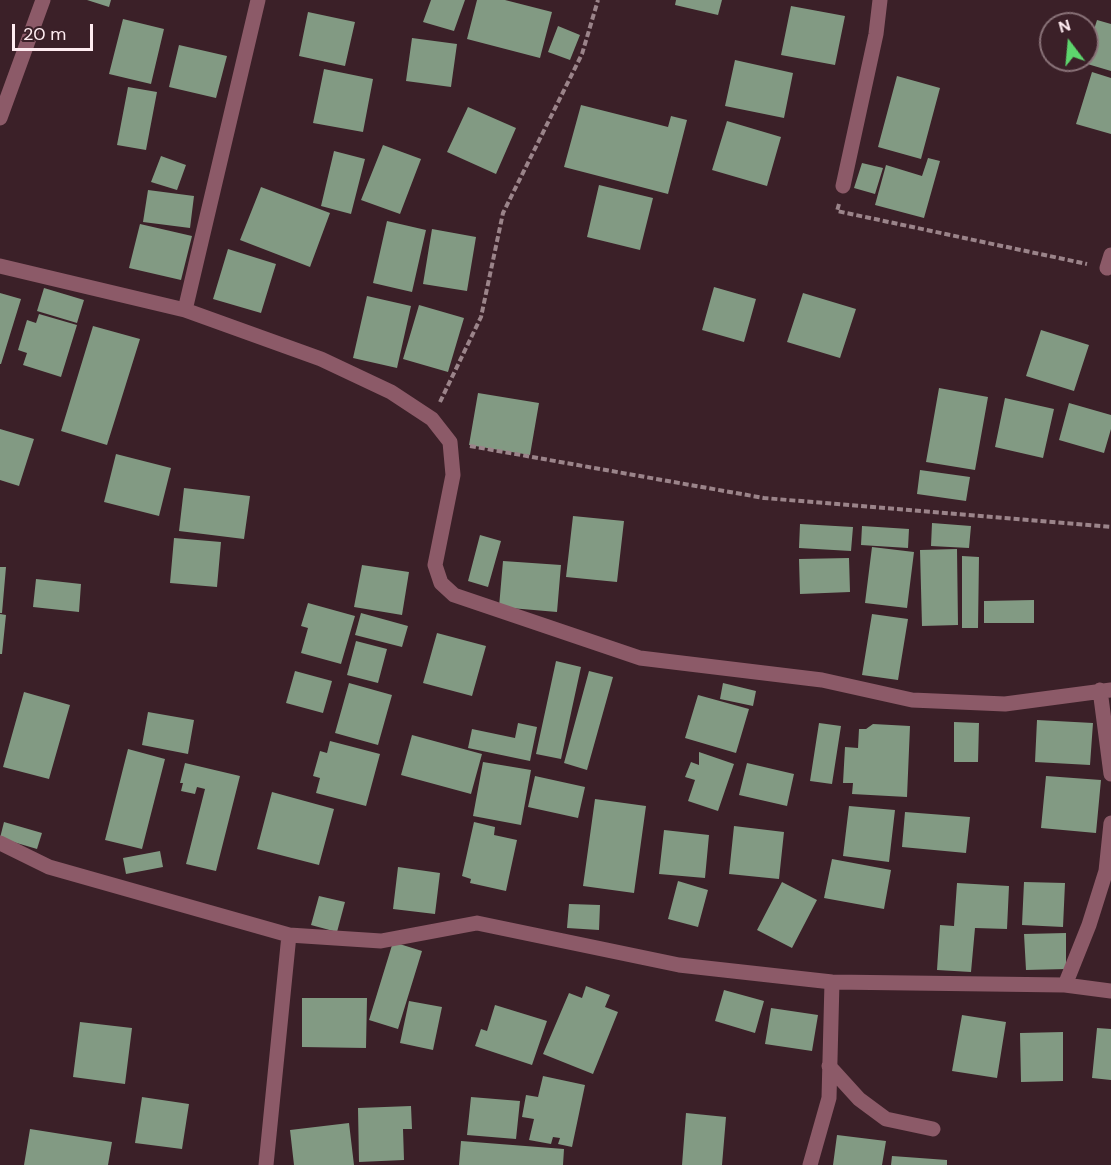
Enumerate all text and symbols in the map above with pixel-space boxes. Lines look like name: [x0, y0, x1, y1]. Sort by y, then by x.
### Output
scale bar: [15, 12, 96, 50]
north arrow: [1039, 12, 1099, 72]
text: N: [1056, 14, 1073, 38]
text: 20 m: [23, 22, 66, 46]

